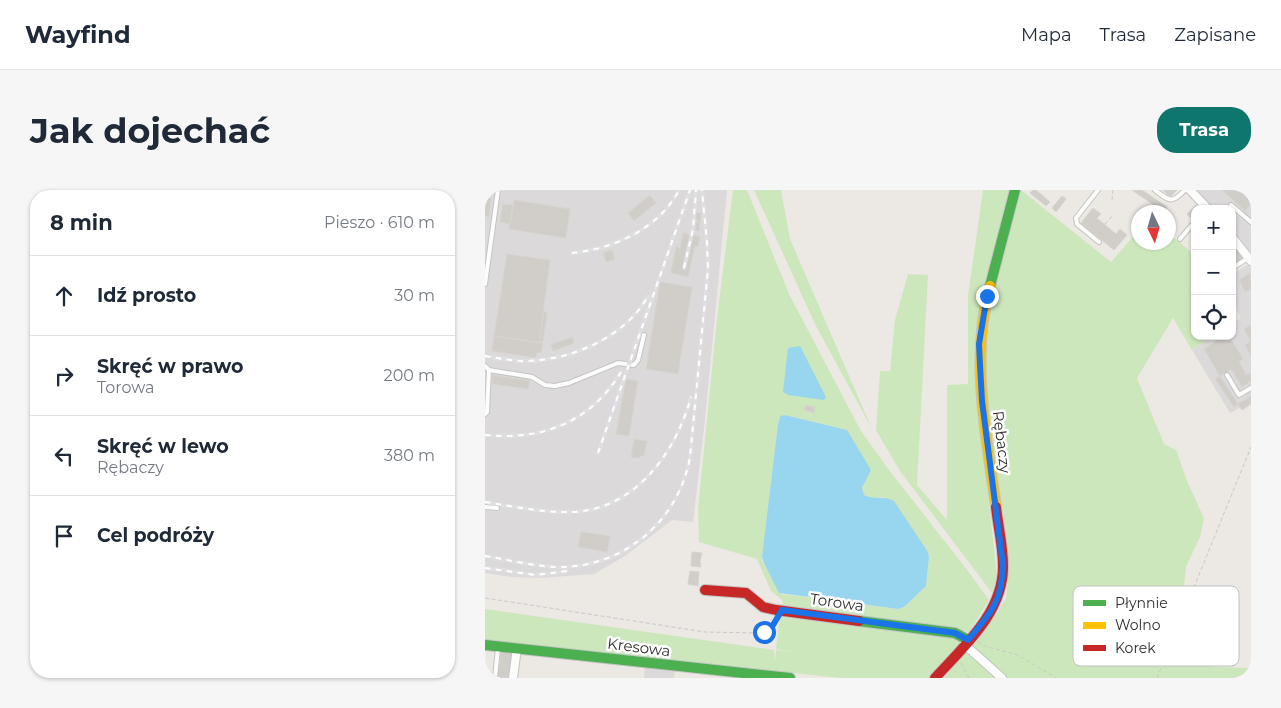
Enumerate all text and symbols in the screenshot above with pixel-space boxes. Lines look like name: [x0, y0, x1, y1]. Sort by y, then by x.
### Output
text: Wayfind: [25, 20, 131, 49]
text: Mapa: [1021, 24, 1072, 46]
text: Trasa: [1100, 24, 1146, 46]
text: Zapisane: [1174, 24, 1256, 46]
button: Trasa: [1157, 107, 1251, 153]
text: Jak dojechać: [30, 109, 270, 152]
north arrow: [1131, 205, 1176, 250]
map controls: [1191, 205, 1236, 340]
button: +: [1191, 205, 1236, 250]
text: 8 min: [50, 210, 113, 235]
text: Pieszo · 610 m: [324, 213, 435, 232]
button: −: [1191, 250, 1236, 295]
icon: ahead: [50, 282, 78, 310]
text: Idź prosto: [97, 284, 196, 307]
route end: [976, 285, 999, 308]
text: 30 m: [394, 286, 435, 305]
button: locate: [1191, 295, 1236, 340]
text: Skręć w prawo: [97, 355, 243, 378]
icon: right: [50, 362, 78, 390]
text: 200 m: [384, 366, 435, 385]
text: Torowa: [97, 378, 155, 397]
street label: Rębaczy: [989, 410, 1015, 475]
text: Skręć w lewo: [97, 435, 229, 458]
icon: left: [50, 442, 78, 470]
text: 380 m: [384, 446, 435, 465]
text: Rębaczy: [97, 458, 164, 477]
icon: arrive: [50, 522, 78, 550]
text: Cel podróży: [97, 524, 214, 547]
legend: [1073, 586, 1239, 666]
street label: Torowa: [809, 589, 865, 615]
text: Płynnie: [1115, 594, 1168, 612]
text: Wolno: [1115, 616, 1161, 634]
route start: [753, 621, 776, 644]
street label: Kresowa: [606, 634, 672, 660]
text: Korek: [1115, 639, 1156, 657]

